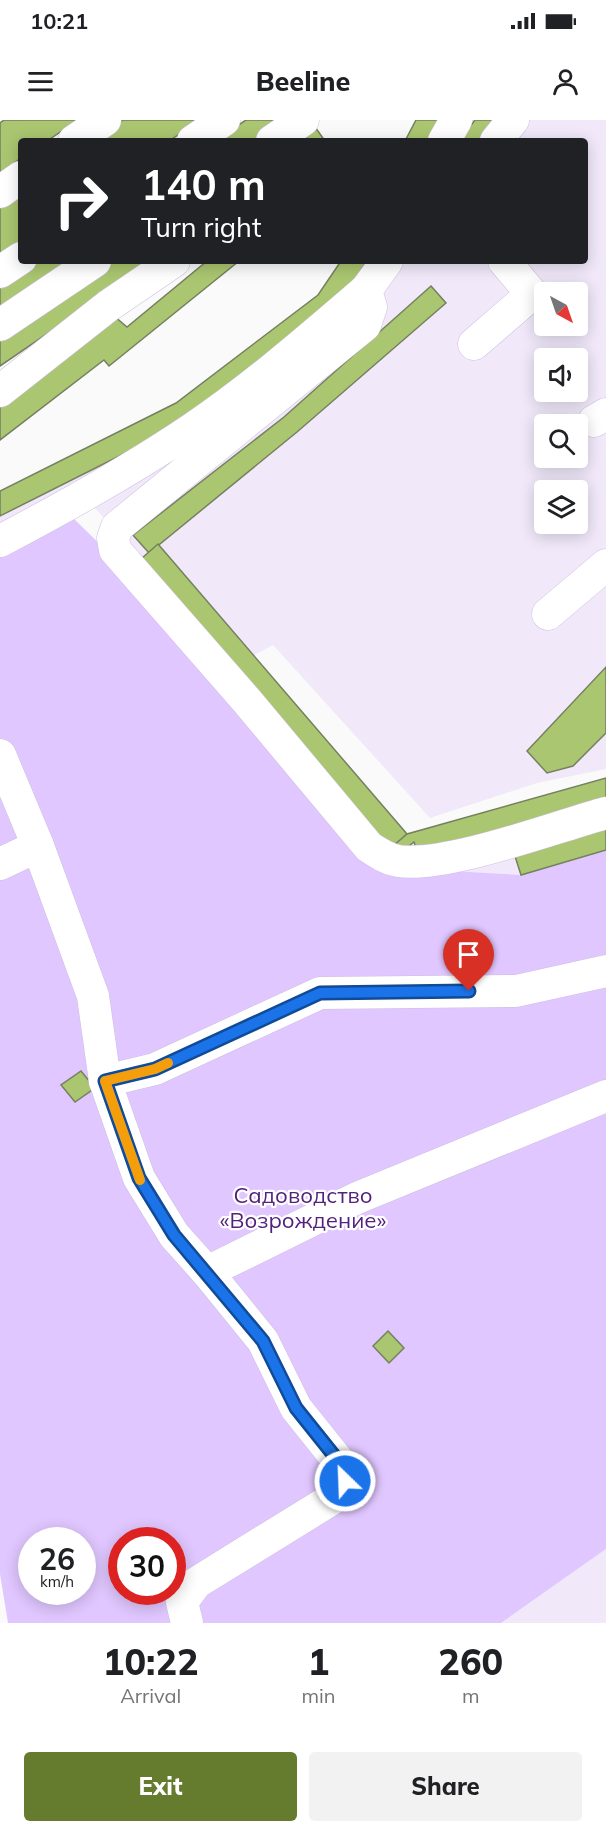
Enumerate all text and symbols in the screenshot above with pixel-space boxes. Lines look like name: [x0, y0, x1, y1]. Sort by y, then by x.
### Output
text: 10:21: [30, 7, 88, 35]
text: Beeline: [256, 64, 350, 98]
icon: menu: [24, 65, 57, 98]
icon: person: [549, 65, 582, 98]
text: 140 m: [141, 158, 266, 211]
icon: right: [42, 162, 120, 240]
text: Turn right: [141, 210, 261, 244]
north arrow: [534, 282, 588, 336]
map controls: [534, 282, 588, 534]
button: sound: [534, 348, 588, 402]
button: search: [534, 414, 588, 468]
button: layers: [534, 480, 588, 534]
pin: [443, 929, 494, 991]
icon: arrive: [452, 938, 485, 971]
park label: Садоводство «Возрождение»: [220, 1181, 386, 1234]
position arrow: [313, 1449, 377, 1513]
speed limit sign: 30: [108, 1527, 186, 1605]
text: 26: [39, 1540, 75, 1578]
text: km/h: [40, 1572, 74, 1591]
text: 10:22: [103, 1639, 199, 1684]
text: 1: [308, 1639, 329, 1684]
text: 260: [438, 1639, 503, 1684]
text: Arrival: [120, 1683, 181, 1708]
text: min: [301, 1683, 336, 1708]
text: m: [462, 1683, 480, 1708]
button: Exit: [24, 1752, 297, 1821]
button: Share: [309, 1752, 582, 1821]

